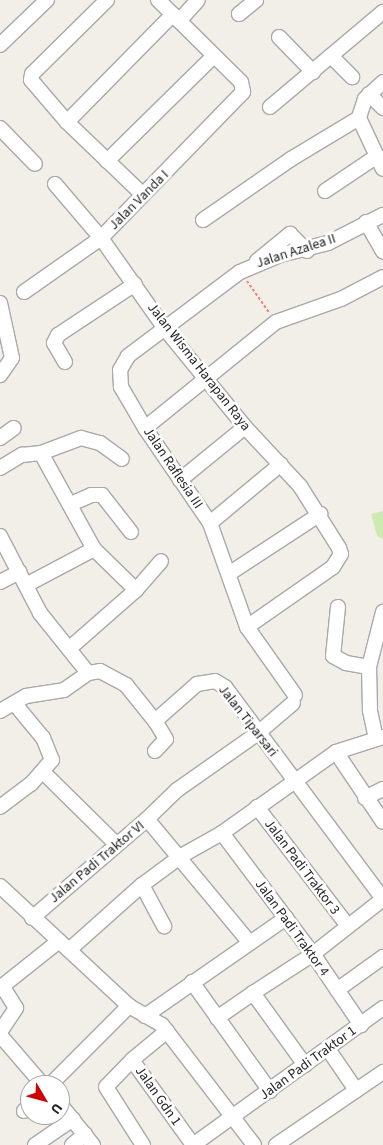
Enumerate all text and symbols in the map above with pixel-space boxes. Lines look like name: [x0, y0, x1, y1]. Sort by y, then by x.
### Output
street label: Jalan Vanda I: [106, 167, 172, 233]
street label: Jalan Azalea II: [254, 230, 338, 272]
street label: Jalan Wisma Harapan Raya: [144, 300, 254, 434]
street label: Jalan Raflesia III: [140, 424, 206, 512]
street label: Jalan Tiparsari: [215, 682, 281, 760]
street label: Jalan Padi Traktor 3: [261, 816, 343, 918]
street label: Jalan Padi Traktor VI: [46, 817, 148, 907]
street label: Jalan Padi Traktor 4: [251, 877, 333, 979]
street label: Jalan Padi Traktor 1: [257, 1022, 359, 1104]
street label: Jalan Gdn 1: [131, 1063, 185, 1129]
north arrow: [20, 1075, 70, 1125]
text: U: [45, 1099, 67, 1118]

